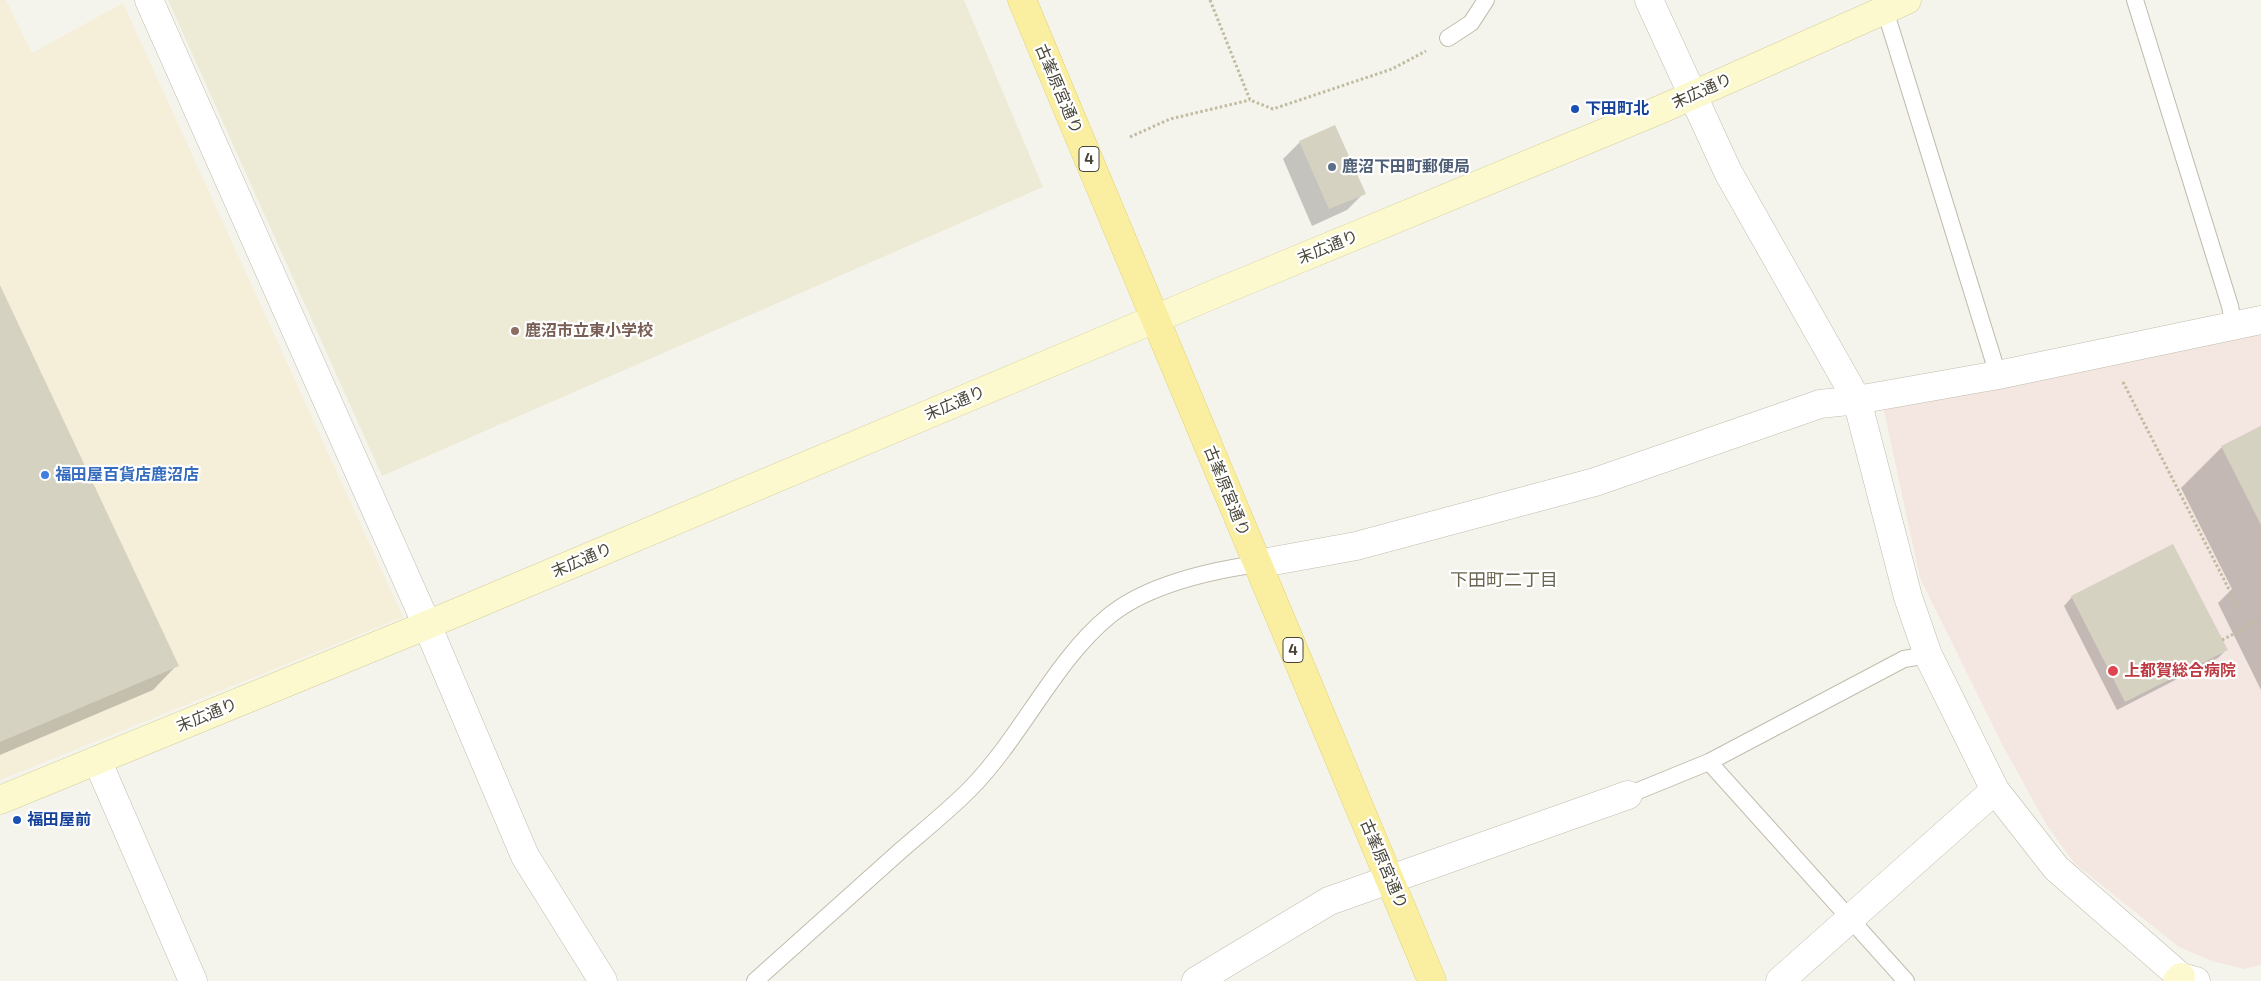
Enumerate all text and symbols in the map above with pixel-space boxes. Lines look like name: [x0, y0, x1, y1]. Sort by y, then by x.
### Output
street label: 古峯原宮通り: [1031, 41, 1087, 137]
street label: 末広通り: [1669, 69, 1735, 113]
place label: 下田町北: [1585, 99, 1649, 119]
marker: 下田町北: [1569, 103, 1581, 115]
road number: 4: [1079, 146, 1099, 172]
place label: 鹿沼下田町郵便局: [1342, 157, 1470, 177]
marker: 鹿沼下田町郵便局: [1326, 161, 1338, 173]
street label: 末広通り: [1295, 226, 1361, 268]
place label: 鹿沼市立東小学校: [525, 321, 653, 341]
marker: 鹿沼市立東小学校: [509, 325, 521, 337]
street label: 末広通り: [922, 382, 988, 424]
street label: 古峯原宮通り: [1200, 443, 1254, 539]
place label: 福田屋百貨店鹿沼店: [55, 465, 199, 485]
marker: 福田屋百貨店鹿沼店: [39, 469, 51, 481]
street label: 末広通り: [549, 539, 615, 581]
district label: 下田町二丁目: [1450, 569, 1558, 591]
road number: 4: [1283, 638, 1303, 662]
place label: 上都賀総合病院: [2124, 661, 2236, 681]
marker: 上都賀総合病院: [2106, 664, 2120, 678]
street label: 末広通り: [174, 694, 240, 736]
place label: 福田屋前: [27, 810, 91, 830]
marker: 福田屋前: [11, 814, 23, 826]
street label: 古峯原宮通り: [1356, 816, 1412, 912]

